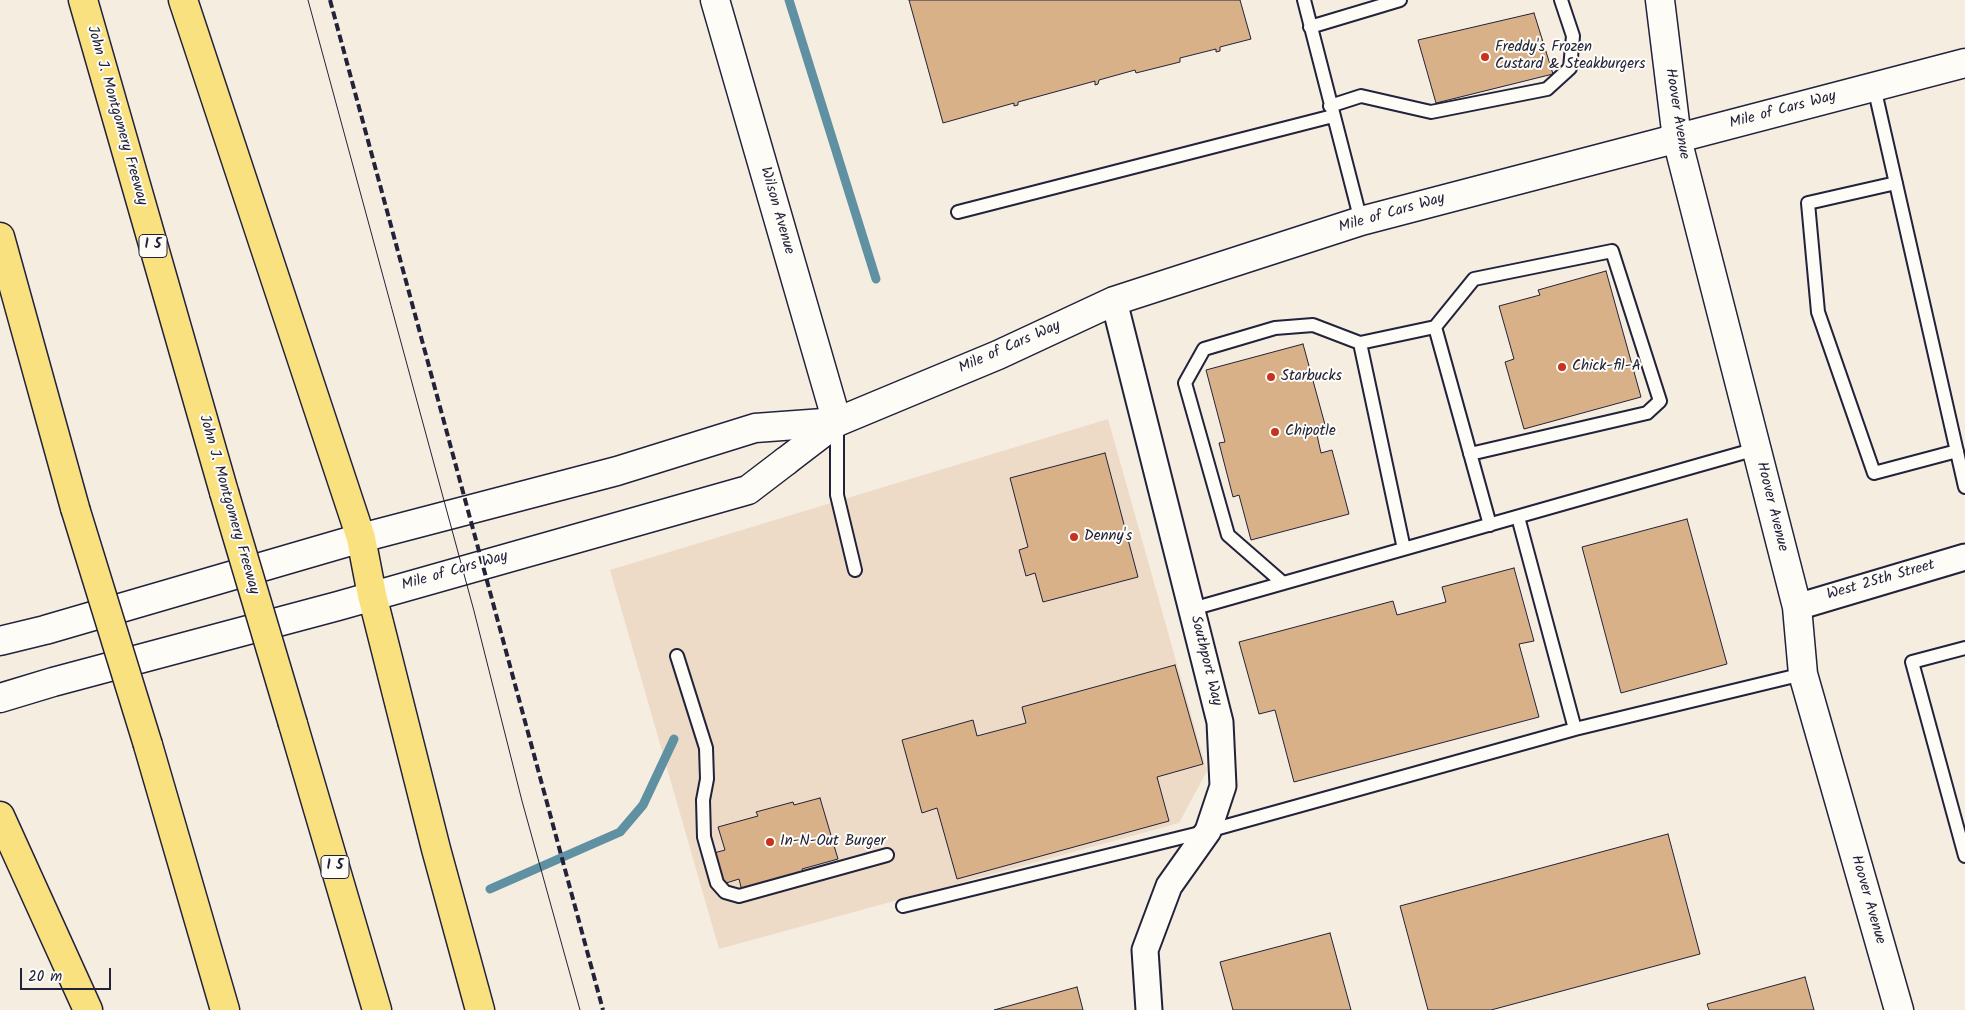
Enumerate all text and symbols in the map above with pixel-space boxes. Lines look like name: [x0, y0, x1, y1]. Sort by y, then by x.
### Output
street label: John J. Montgomery Freeway: [82, 24, 150, 208]
place label: Freddy's Frozen Custard & Steakburgers: [1495, 39, 1645, 74]
marker: Freddy's Frozen Custard & Steakburgers: [1479, 51, 1491, 63]
street label: Hoover Avenue: [1660, 67, 1692, 161]
street label: Mile of Cars Way: [1728, 88, 1838, 134]
street label: Wilson Avenue: [755, 165, 797, 257]
street label: Mile of Cars Way: [1337, 190, 1447, 238]
road number: I 5: [139, 235, 167, 258]
street label: Mile of Cars Way: [956, 318, 1064, 378]
place label: Chick-fil-A: [1572, 358, 1641, 376]
marker: Chick-fil-A: [1556, 361, 1568, 373]
place label: Starbucks: [1281, 368, 1342, 386]
marker: Starbucks: [1265, 371, 1277, 383]
street label: John J. Montgomery Freeway: [194, 413, 262, 597]
place label: Chipotle: [1285, 423, 1336, 441]
marker: Chipotle: [1269, 426, 1281, 438]
street label: Hoover Avenue: [1751, 460, 1791, 554]
place label: Denny's: [1084, 528, 1132, 546]
marker: Denny's: [1068, 531, 1080, 543]
street label: Mile of Cars Way: [400, 548, 510, 596]
street label: West 25th Street: [1825, 557, 1937, 605]
street label: Southport Way: [1185, 614, 1225, 708]
place label: In-N-Out Burger: [780, 833, 885, 851]
marker: In-N-Out Burger: [764, 836, 776, 848]
street label: Hoover Avenue: [1846, 853, 1888, 947]
road number: I 5: [321, 856, 349, 879]
scale bar: [22, 958, 114, 990]
text: 20 m: [28, 965, 62, 989]

